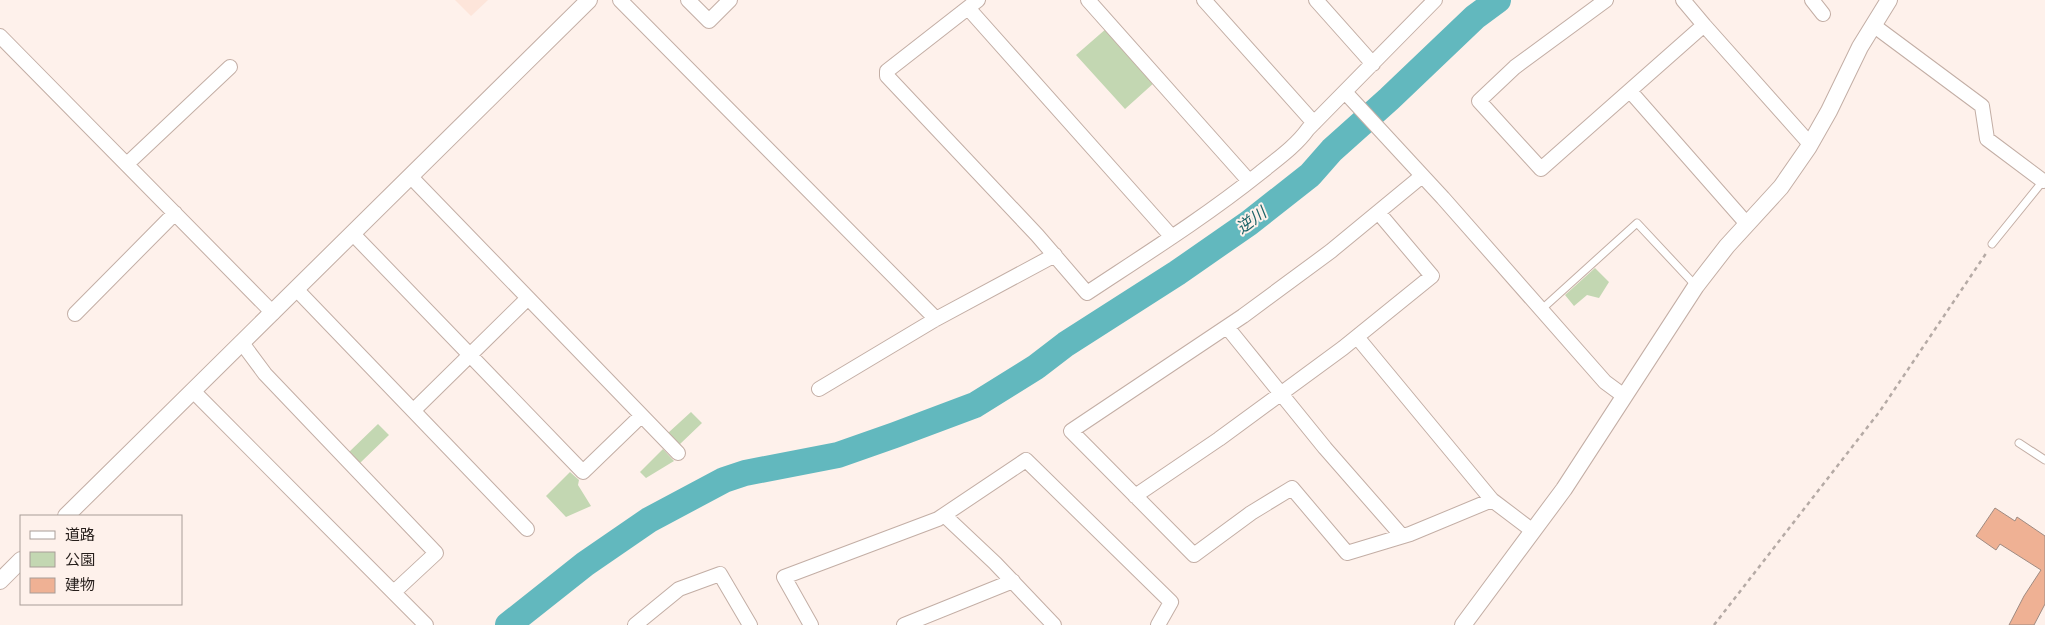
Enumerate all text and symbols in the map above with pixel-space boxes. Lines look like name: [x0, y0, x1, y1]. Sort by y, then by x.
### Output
water label: 逆川: [1233, 202, 1271, 237]
legend: [20, 515, 182, 605]
text: 道路: [65, 526, 95, 544]
text: 公園: [65, 551, 95, 569]
text: 建物: [65, 576, 95, 594]

